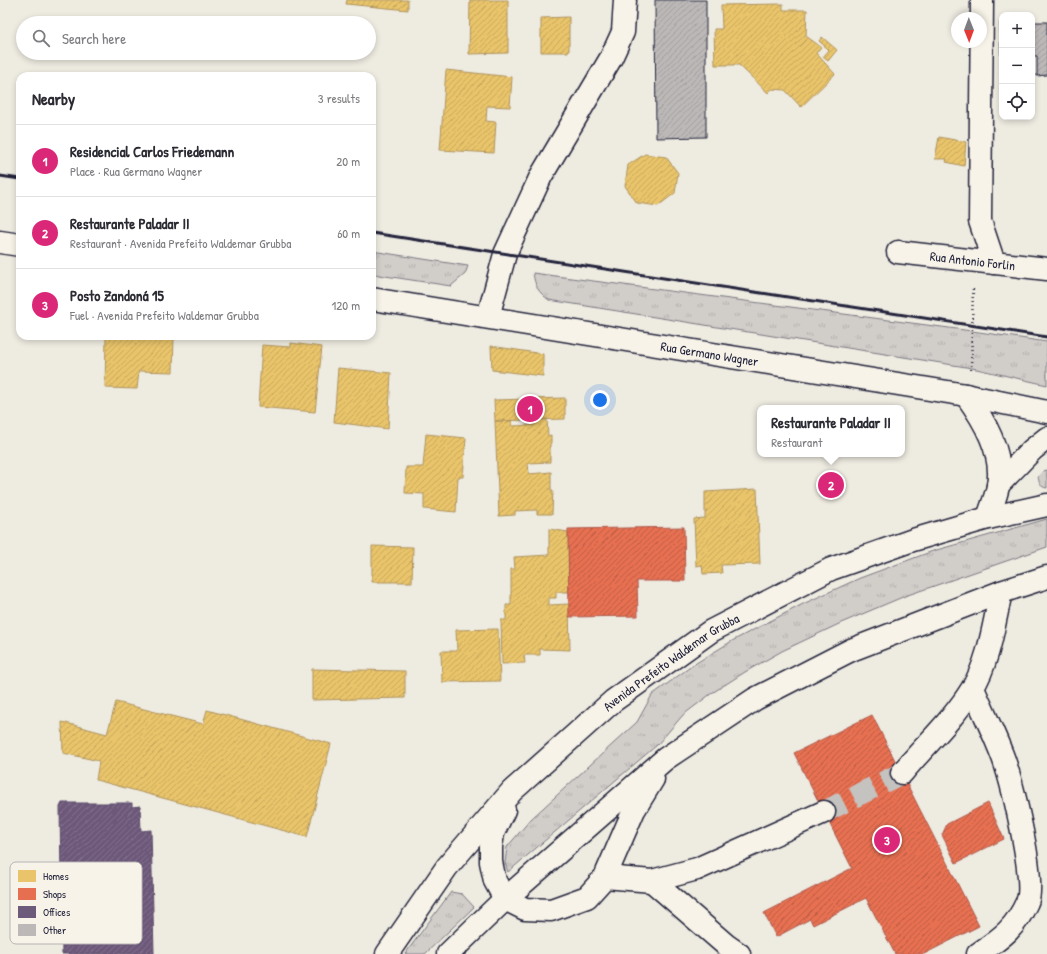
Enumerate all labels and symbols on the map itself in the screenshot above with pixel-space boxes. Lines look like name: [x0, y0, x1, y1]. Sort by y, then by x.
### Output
north arrow: [951, 12, 987, 48]
street label: Rua Antonio Forlin: [929, 247, 1016, 274]
street label: Rua Germano Wagner: [659, 337, 760, 370]
your location: [590, 390, 610, 410]
pin: 1: [517, 394, 543, 424]
pin: 2: [818, 470, 844, 500]
street label: Avenida Prefeito Waldemar Grubba: [599, 609, 742, 715]
pin: 3: [874, 825, 900, 855]
legend: [10, 862, 142, 944]
text: Homes: [43, 869, 69, 883]
text: Shops: [43, 887, 66, 901]
text: Offices: [43, 905, 70, 919]
text: Other: [43, 923, 67, 937]

